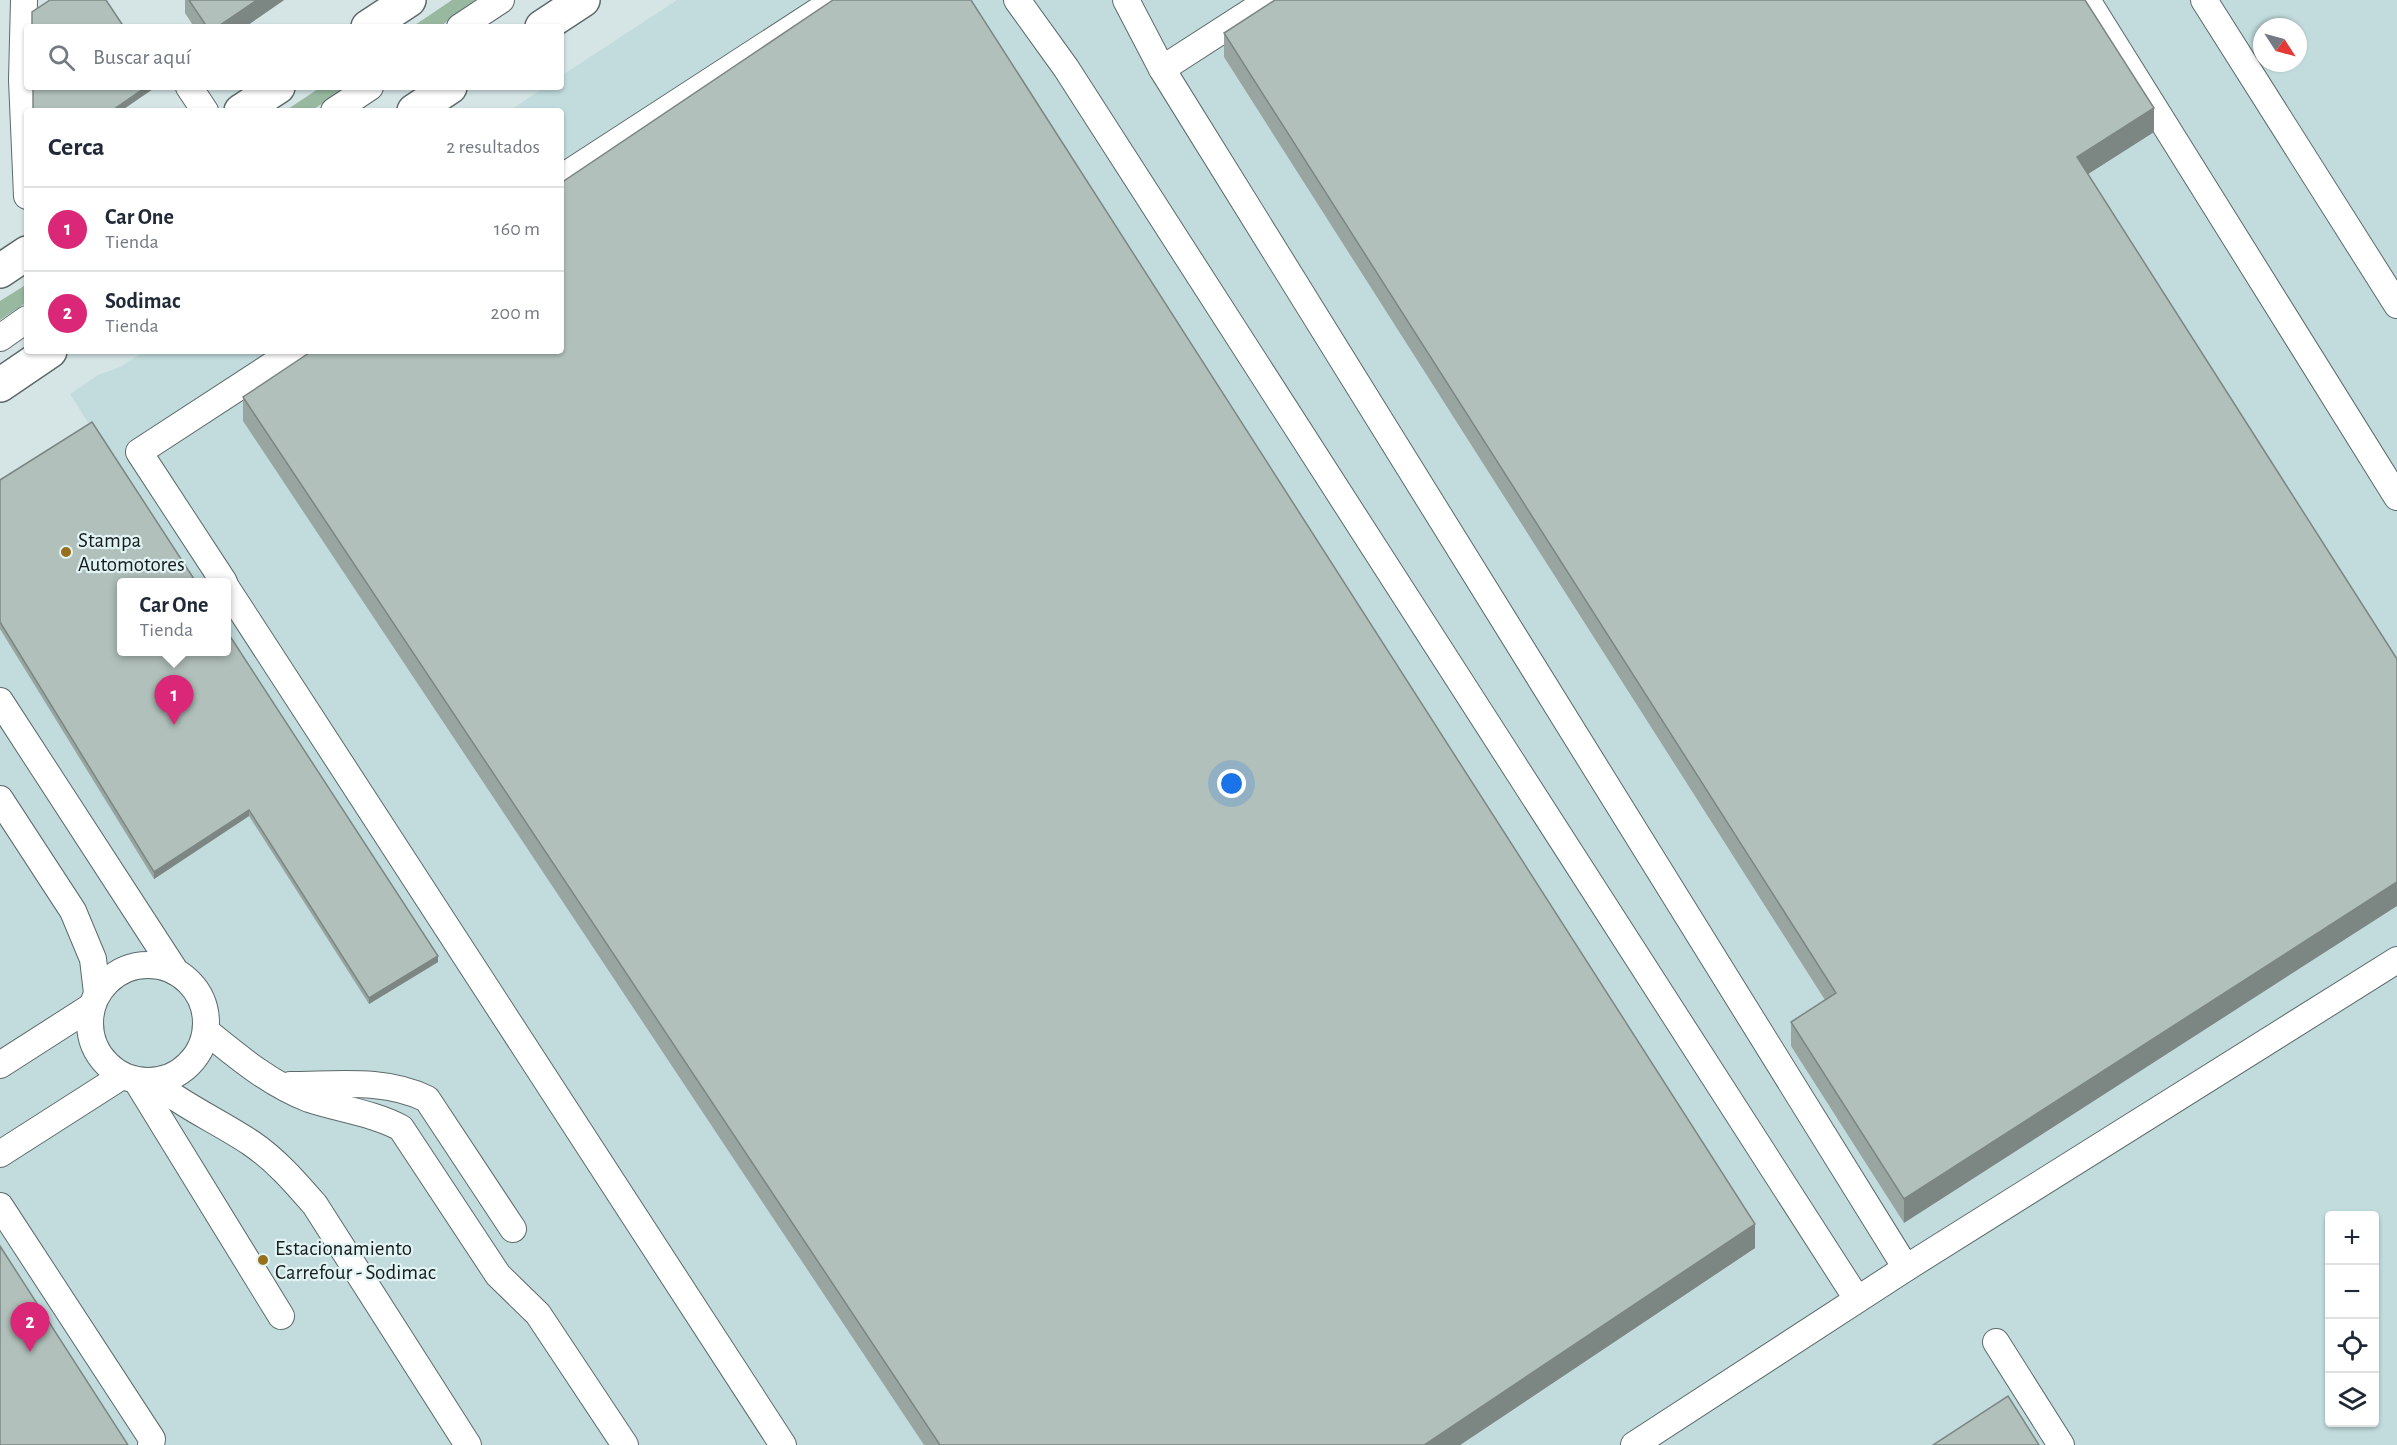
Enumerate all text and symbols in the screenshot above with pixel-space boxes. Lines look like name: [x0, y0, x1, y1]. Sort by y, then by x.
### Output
north arrow: [2253, 18, 2307, 72]
search box: [24, 24, 564, 90]
icon: search: [45, 41, 78, 74]
text: Buscar aquí: [93, 46, 191, 68]
text: Cerca: [48, 134, 105, 160]
text: 2 resultados: [446, 137, 540, 157]
text: Car One: [105, 206, 174, 228]
text: 1: [64, 219, 71, 239]
text: 160 m: [494, 219, 540, 239]
text: Tienda: [105, 232, 159, 252]
text: Sodimac: [105, 290, 181, 312]
text: 2: [63, 303, 72, 323]
text: 200 m: [490, 303, 540, 323]
text: Tienda: [105, 316, 159, 336]
place label: Stampa Automotores: [78, 530, 185, 575]
marker: Stampa Automotores: [59, 545, 73, 559]
popup: [117, 578, 231, 656]
text: Car One: [140, 594, 208, 616]
text: Tienda: [140, 620, 193, 640]
pin: 1: [154, 676, 194, 725]
your location: [1217, 769, 1246, 798]
map controls: [2325, 1211, 2379, 1427]
button: +: [2325, 1211, 2379, 1265]
place label: Estacionamiento Carrefour - Sodimac: [275, 1238, 436, 1283]
marker: Estacionamiento Carrefour - Sodimac: [256, 1253, 270, 1267]
button: −: [2325, 1265, 2379, 1319]
pin: 2: [10, 1302, 50, 1352]
button: locate: [2325, 1319, 2379, 1373]
button: layers: [2325, 1373, 2379, 1427]

